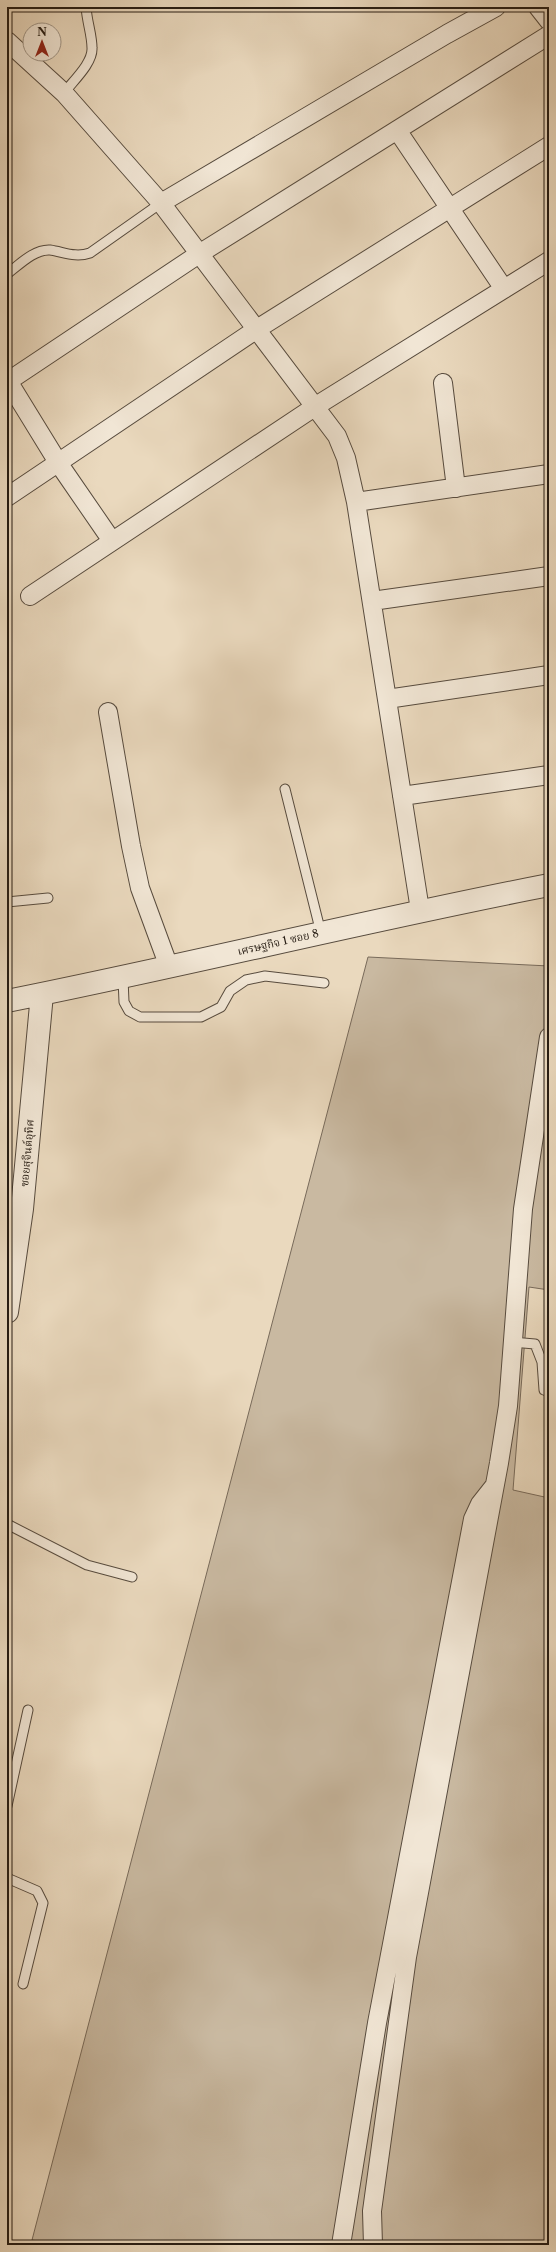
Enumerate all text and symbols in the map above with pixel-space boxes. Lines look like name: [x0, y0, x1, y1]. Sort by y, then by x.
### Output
north arrow: [22, 22, 62, 62]
text: N: [37, 25, 47, 39]
street label: เศรษฐกิจ 1 ซอย 8: [236, 926, 320, 958]
street label: ซอยสุจินต์อุทิศ: [17, 1119, 38, 1187]

